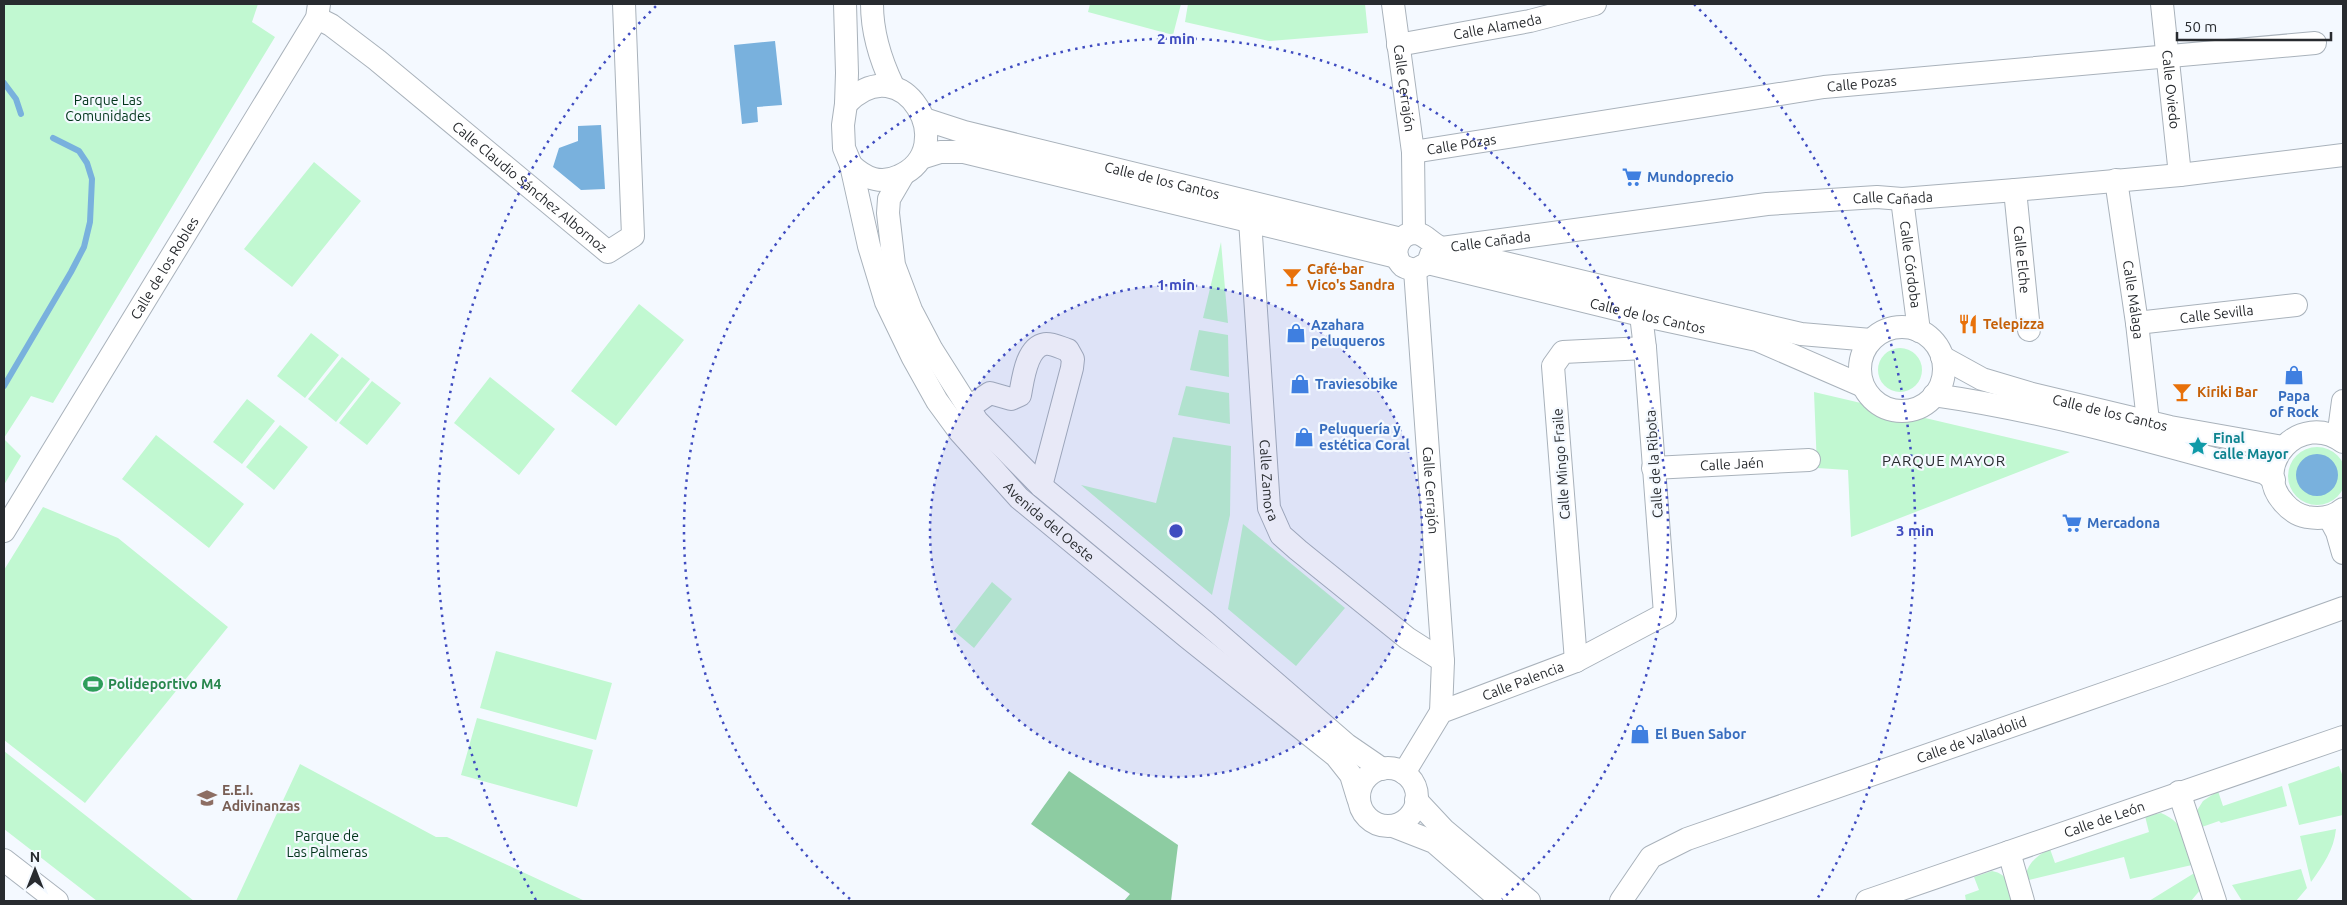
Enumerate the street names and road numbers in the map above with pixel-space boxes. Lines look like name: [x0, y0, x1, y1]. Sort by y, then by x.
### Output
street label: Calle Alameda: [1452, 10, 1543, 43]
street label: Calle Cerrajón: [1391, 44, 1418, 133]
street label: Calle Oviedo: [2159, 49, 2183, 130]
street label: Calle Pozas: [1826, 73, 1897, 95]
street label: Calle Claudio Sánchez Albornoz: [449, 118, 610, 256]
street label: Calle Pozas: [1426, 131, 1497, 158]
street label: Calle de los Cantos: [1103, 159, 1221, 202]
street label: Calle Cañada: [1852, 189, 1934, 207]
street label: Calle de los Robles: [127, 214, 202, 322]
street label: Calle Córdoba: [1897, 220, 1924, 309]
street label: Calle Elche: [2011, 225, 2033, 294]
street label: Calle Cañada: [1450, 228, 1532, 255]
street label: Calle Málaga: [2120, 259, 2147, 340]
street label: Calle de los Cantos: [1588, 295, 1707, 337]
street label: Calle Sevilla: [2179, 302, 2254, 326]
street label: Calle de los Cantos: [2051, 391, 2169, 434]
street label: Calle Mingo Fraile: [1549, 408, 1573, 520]
street label: Calle de la Ribota: [1642, 409, 1666, 519]
street label: Calle Zamora: [1256, 439, 1282, 523]
street label: Calle Cerrajón: [1420, 446, 1442, 535]
street label: Calle Jaén: [1700, 454, 1764, 474]
street label: Avenida del Oeste: [1000, 479, 1098, 565]
street label: Calle Palencia: [1480, 658, 1566, 704]
street label: Calle de Valladolid: [1915, 713, 2029, 766]
street label: Calle de León: [2062, 798, 2147, 841]

